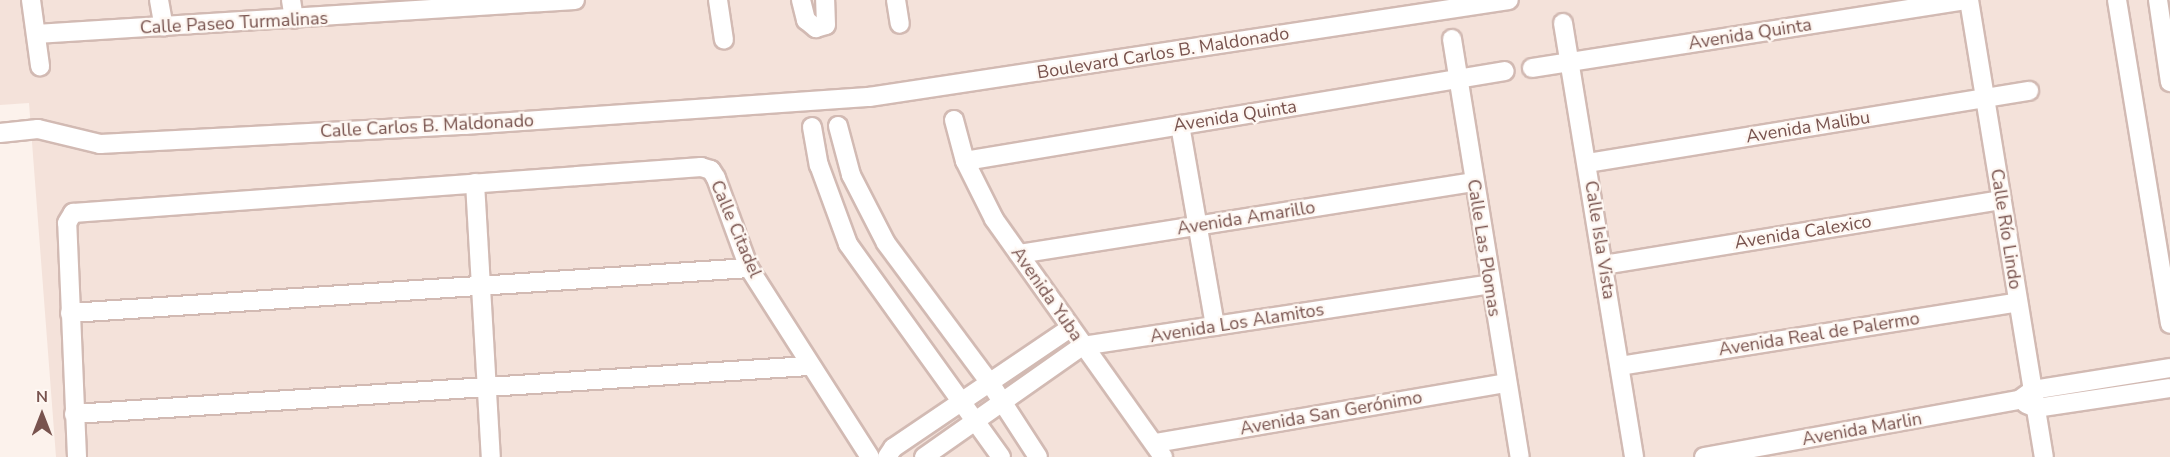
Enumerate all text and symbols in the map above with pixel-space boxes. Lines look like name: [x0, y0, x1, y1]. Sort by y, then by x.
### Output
street label: Calle Paseo Turmalinas: [139, 7, 329, 39]
street label: Avenida Quinta: [1687, 14, 1813, 54]
street label: Boulevard Carlos B. Maldonado: [1035, 22, 1291, 84]
street label: Avenida Quinta: [1172, 96, 1298, 136]
street label: Avenida Malibu: [1744, 107, 1872, 147]
street label: Calle Carlos B. Maldonado: [320, 110, 534, 142]
street label: Calle Río Lindo: [1986, 167, 2026, 291]
street label: Calle Citadel: [706, 177, 766, 281]
street label: Calle Las Plomas: [1462, 178, 1506, 318]
street label: Calle Isla Vista: [1580, 179, 1620, 301]
street label: Avenida Amarillo: [1175, 196, 1317, 240]
street label: Avenida Calexico: [1733, 211, 1873, 253]
street label: Avenida Yuba: [1007, 243, 1087, 345]
street label: Avenida Los Alamitos: [1148, 299, 1326, 347]
street label: Avenida Real de Palermo: [1717, 307, 1921, 361]
north arrow: [12, 385, 72, 445]
text: N: [36, 386, 48, 408]
street label: Avenida San Gerónimo: [1238, 386, 1424, 440]
street label: Avenida Marlin: [1800, 408, 1924, 450]

